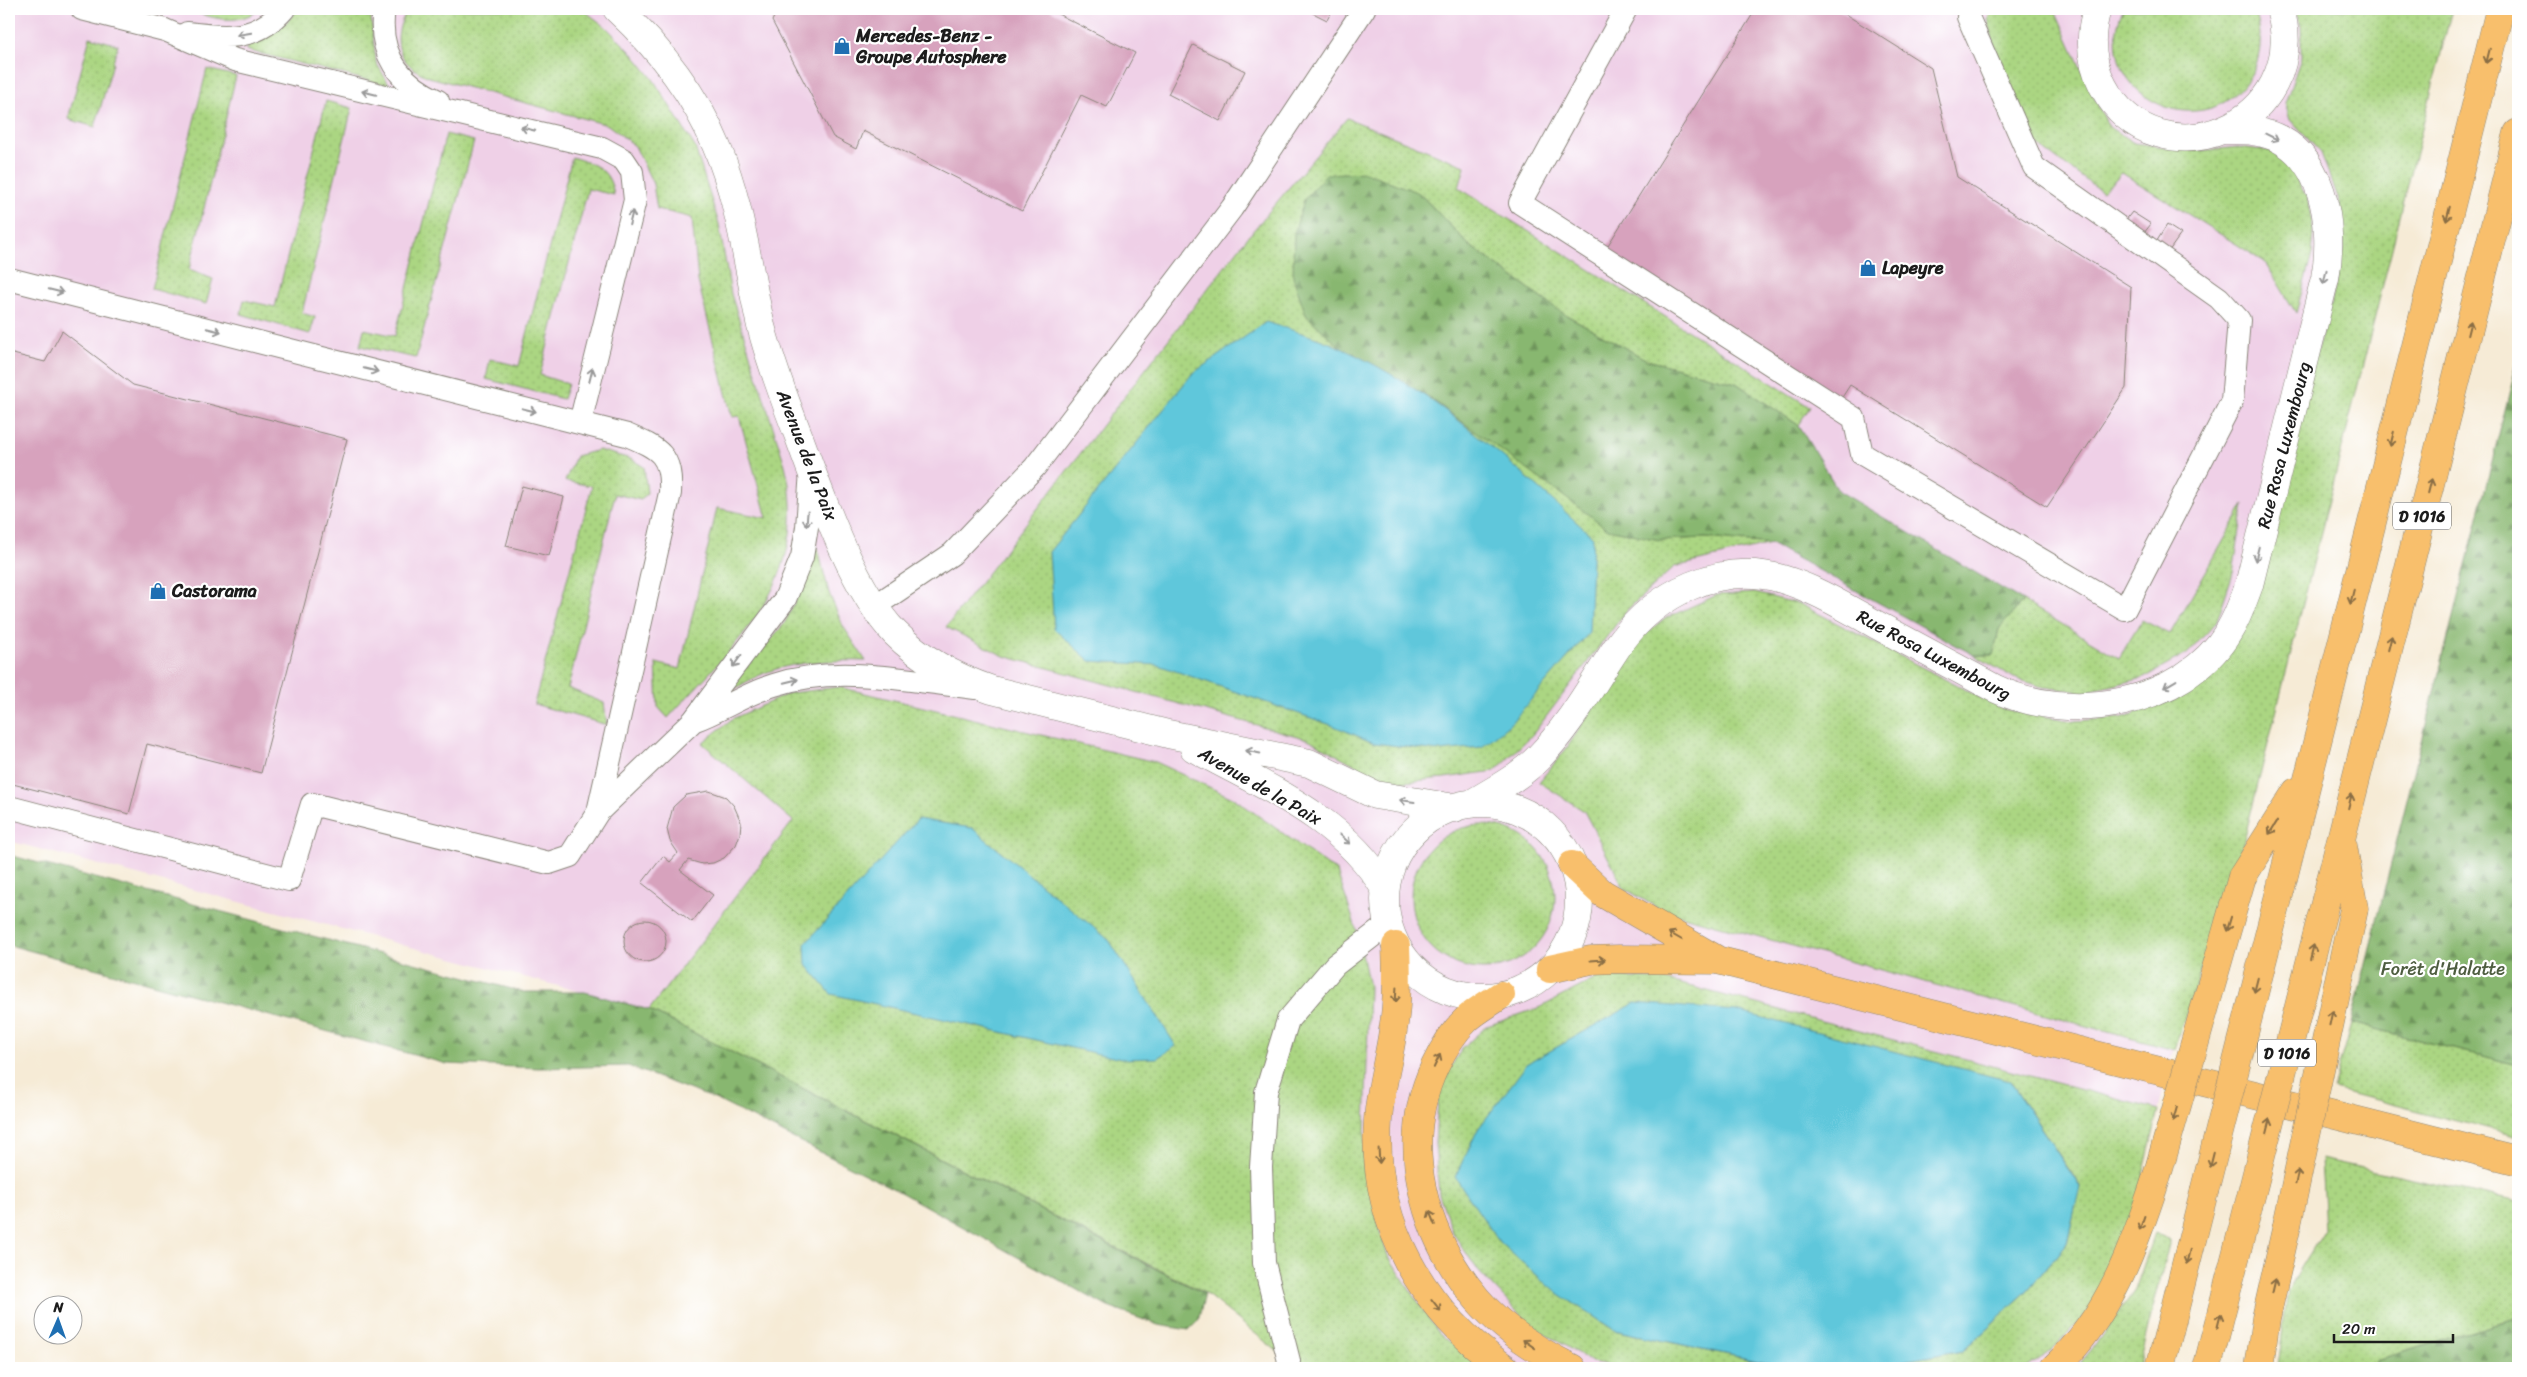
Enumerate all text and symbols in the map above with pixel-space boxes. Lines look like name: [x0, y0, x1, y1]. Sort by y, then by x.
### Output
place label: Mercedes-Benz - Groupe Autosphere: [855, 20, 1007, 73]
one-way arrow: [237, 30, 253, 40]
shop icon: Mercedes-Benz - Groupe Autosphere: [832, 36, 852, 56]
one-way arrow: [2483, 48, 2492, 64]
one-way arrow: [362, 88, 378, 98]
one-way arrow: [520, 124, 536, 133]
one-way arrow: [2264, 132, 2279, 142]
one-way arrow: [2443, 205, 2453, 221]
one-way arrow: [627, 210, 636, 226]
place label: Lapeyre: [1882, 252, 1944, 284]
shop icon: Lapeyre: [1858, 258, 1878, 278]
one-way arrow: [2320, 269, 2329, 285]
one-way arrow: [48, 287, 64, 296]
one-way arrow: [2465, 321, 2475, 337]
one-way arrow: [205, 326, 221, 336]
street label: Rue Rosa Luxembourg: [2248, 358, 2320, 532]
one-way arrow: [363, 366, 379, 375]
one-way arrow: [587, 368, 597, 384]
street label: Avenue de la Paix: [767, 384, 847, 526]
one-way arrow: [520, 405, 536, 415]
one-way arrow: [2387, 431, 2396, 447]
one-way arrow: [2426, 478, 2435, 494]
road number: D 1016: [2393, 502, 2451, 530]
one-way arrow: [802, 510, 812, 526]
one-way arrow: [2252, 545, 2261, 561]
place label: Castorama: [171, 575, 257, 607]
shop icon: Castorama: [148, 581, 168, 601]
one-way arrow: [2347, 589, 2357, 605]
street label: Rue Rosa Luxembourg: [1851, 601, 2017, 709]
one-way arrow: [2386, 636, 2395, 652]
one-way arrow: [732, 654, 742, 668]
one-way arrow: [782, 676, 798, 685]
one-way arrow: [2163, 679, 2177, 689]
street label: Avenue de la Paix: [1191, 737, 1329, 835]
one-way arrow: [1246, 746, 1262, 756]
one-way arrow: [2346, 793, 2355, 809]
one-way arrow: [1399, 796, 1415, 806]
one-way arrow: [2268, 820, 2278, 834]
one-way arrow: [1338, 834, 1351, 845]
one-way arrow: [2224, 916, 2233, 932]
one-way arrow: [1667, 931, 1682, 941]
one-way arrow: [2308, 944, 2318, 960]
park label: Forêt d'Halatte: [2381, 953, 2505, 985]
one-way arrow: [1590, 955, 1606, 965]
one-way arrow: [2251, 977, 2260, 993]
one-way arrow: [1392, 987, 1401, 1003]
one-way arrow: [2327, 1011, 2336, 1027]
road number: D 1016: [2258, 1040, 2316, 1066]
one-way arrow: [1433, 1054, 1443, 1069]
one-way arrow: [2169, 1106, 2179, 1122]
one-way arrow: [2264, 1119, 2273, 1135]
one-way arrow: [1374, 1148, 1383, 1164]
one-way arrow: [2207, 1151, 2216, 1167]
one-way arrow: [2293, 1169, 2303, 1185]
one-way arrow: [1426, 1211, 1436, 1226]
one-way arrow: [2137, 1214, 2146, 1230]
one-way arrow: [2183, 1248, 2192, 1264]
one-way arrow: [2269, 1278, 2279, 1294]
north arrow: [32, 1294, 82, 1344]
text: N: [52, 1295, 64, 1320]
one-way arrow: [1430, 1298, 1441, 1311]
scale bar: [2334, 1312, 2453, 1344]
one-way arrow: [2215, 1313, 2224, 1329]
text: 20 m: [2342, 1316, 2376, 1342]
one-way arrow: [1522, 1339, 1536, 1349]

